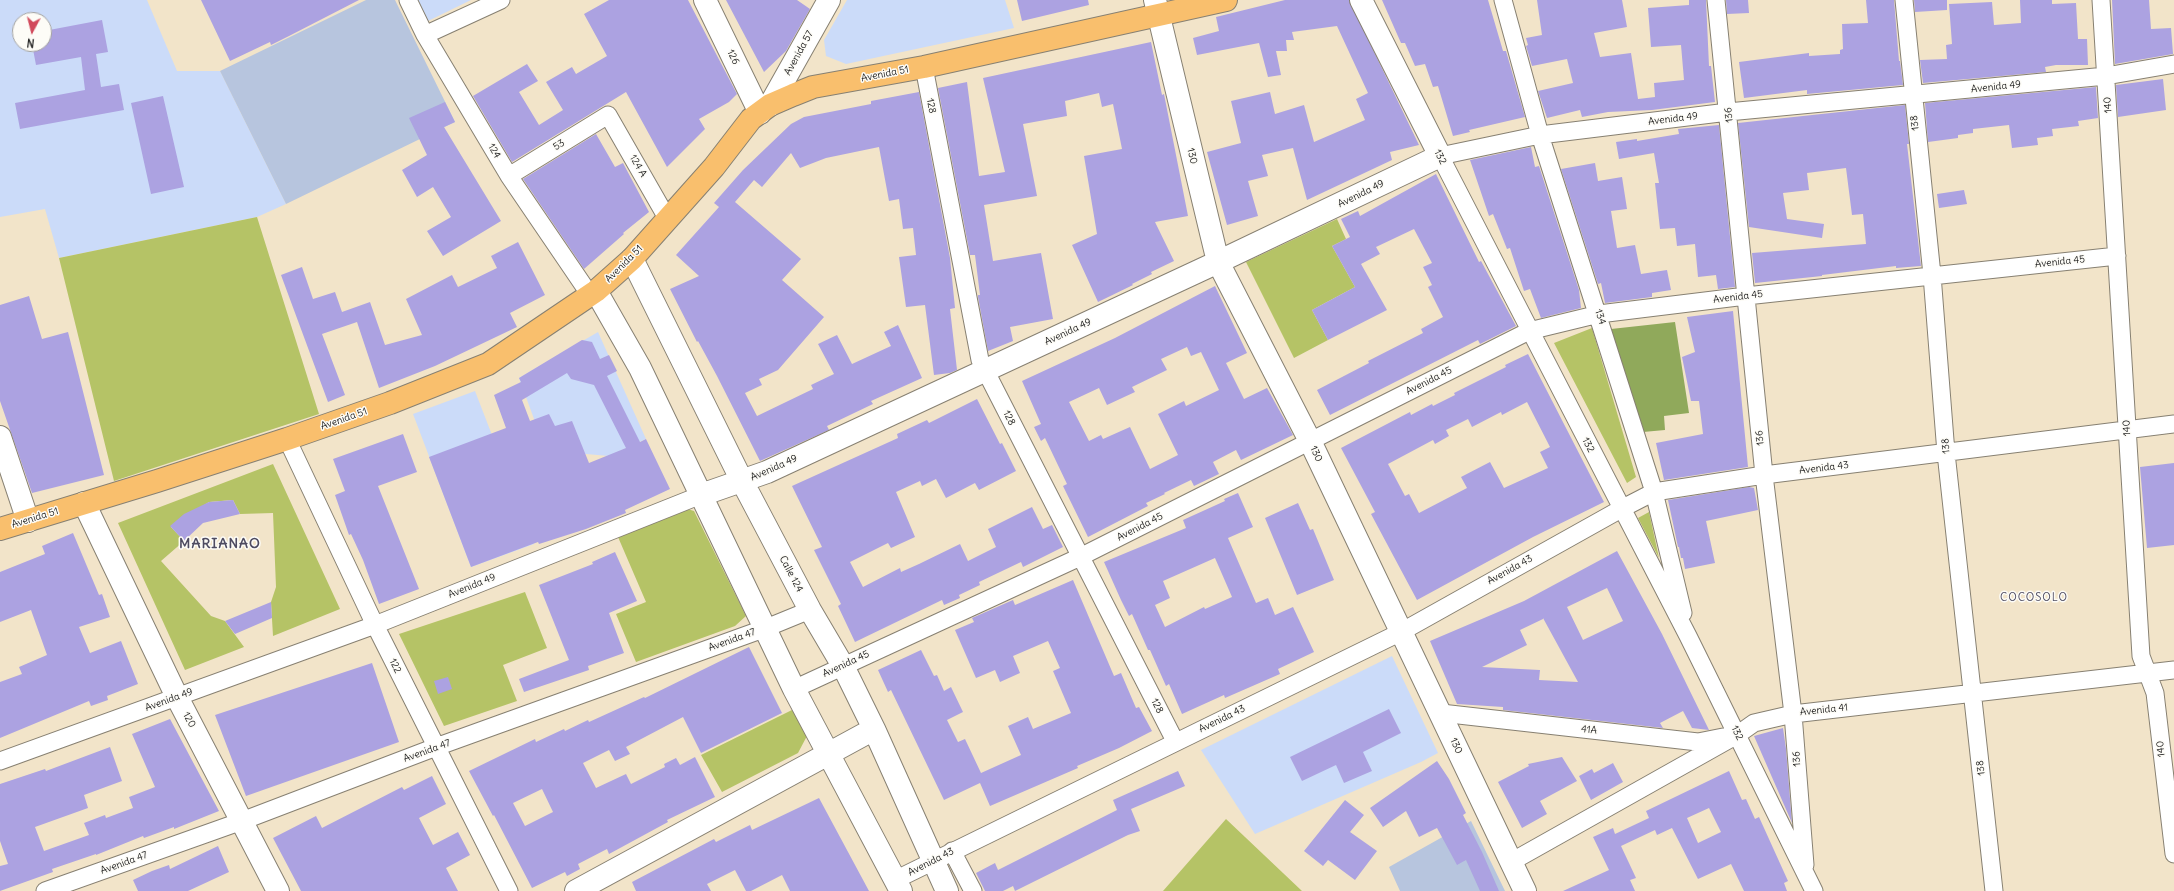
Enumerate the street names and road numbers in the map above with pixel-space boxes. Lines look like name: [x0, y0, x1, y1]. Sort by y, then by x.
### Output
street label: Avenida 57: [782, 29, 816, 77]
street label: 126: [724, 48, 742, 66]
street label: Avenida 51: [860, 64, 910, 84]
street label: Avenida 49: [1970, 78, 2022, 96]
street label: 140: [2101, 96, 2115, 114]
street label: 128: [924, 97, 938, 115]
street label: 136: [1722, 107, 1736, 123]
street label: Avenida 49: [1647, 110, 1699, 128]
street label: 138: [1908, 115, 1922, 131]
street label: 53: [551, 137, 567, 153]
street label: 124: [485, 141, 503, 161]
street label: 130: [1184, 147, 1200, 165]
street label: 132: [1431, 148, 1449, 166]
street label: 124 A: [627, 153, 649, 179]
street label: Avenida 49: [1336, 178, 1386, 210]
street label: Avenida 51: [603, 243, 645, 285]
street label: Avenida 45: [2034, 253, 2086, 271]
street label: Avenida 45: [1712, 288, 1764, 306]
street label: 134: [1592, 308, 1608, 326]
street label: Avenida 49: [1043, 316, 1093, 348]
street label: Avenida 45: [1404, 364, 1454, 398]
street label: Avenida 51: [319, 405, 369, 433]
street label: 128: [1000, 408, 1018, 428]
street label: 140: [2121, 420, 2133, 436]
street label: 136: [1753, 430, 1767, 446]
street label: 132: [1579, 436, 1597, 454]
street label: 138: [1939, 438, 1953, 454]
street label: 130: [1307, 444, 1325, 464]
street label: Avenida 49: [749, 452, 799, 484]
street label: Avenida 43: [1798, 459, 1850, 477]
street label: Avenida 51: [10, 505, 60, 531]
street label: Avenida 45: [1115, 510, 1165, 544]
street label: Avenida 43: [1485, 553, 1535, 587]
street label: Calle 124: [776, 554, 806, 594]
street label: Avenida 49: [447, 571, 497, 601]
street label: Avenida 47: [707, 626, 757, 654]
street label: Avenida 45: [821, 648, 871, 680]
street label: 122: [386, 657, 404, 675]
street label: Avenida 49: [143, 686, 195, 714]
street label: 128: [1148, 696, 1166, 716]
street label: Avenida 41: [1799, 702, 1849, 718]
street label: Avenida 43: [1197, 703, 1247, 735]
street label: 120: [180, 710, 198, 730]
street label: 41A: [1580, 723, 1598, 737]
street label: 132: [1728, 724, 1746, 742]
street label: 130: [1447, 736, 1465, 756]
street label: Avenida 47: [402, 737, 452, 765]
street label: 140: [2154, 740, 2168, 758]
street label: 136: [1790, 751, 1804, 767]
street label: 138: [1974, 760, 1988, 776]
street label: Avenida 43: [906, 845, 956, 879]
street label: Avenida 47: [99, 849, 149, 877]

